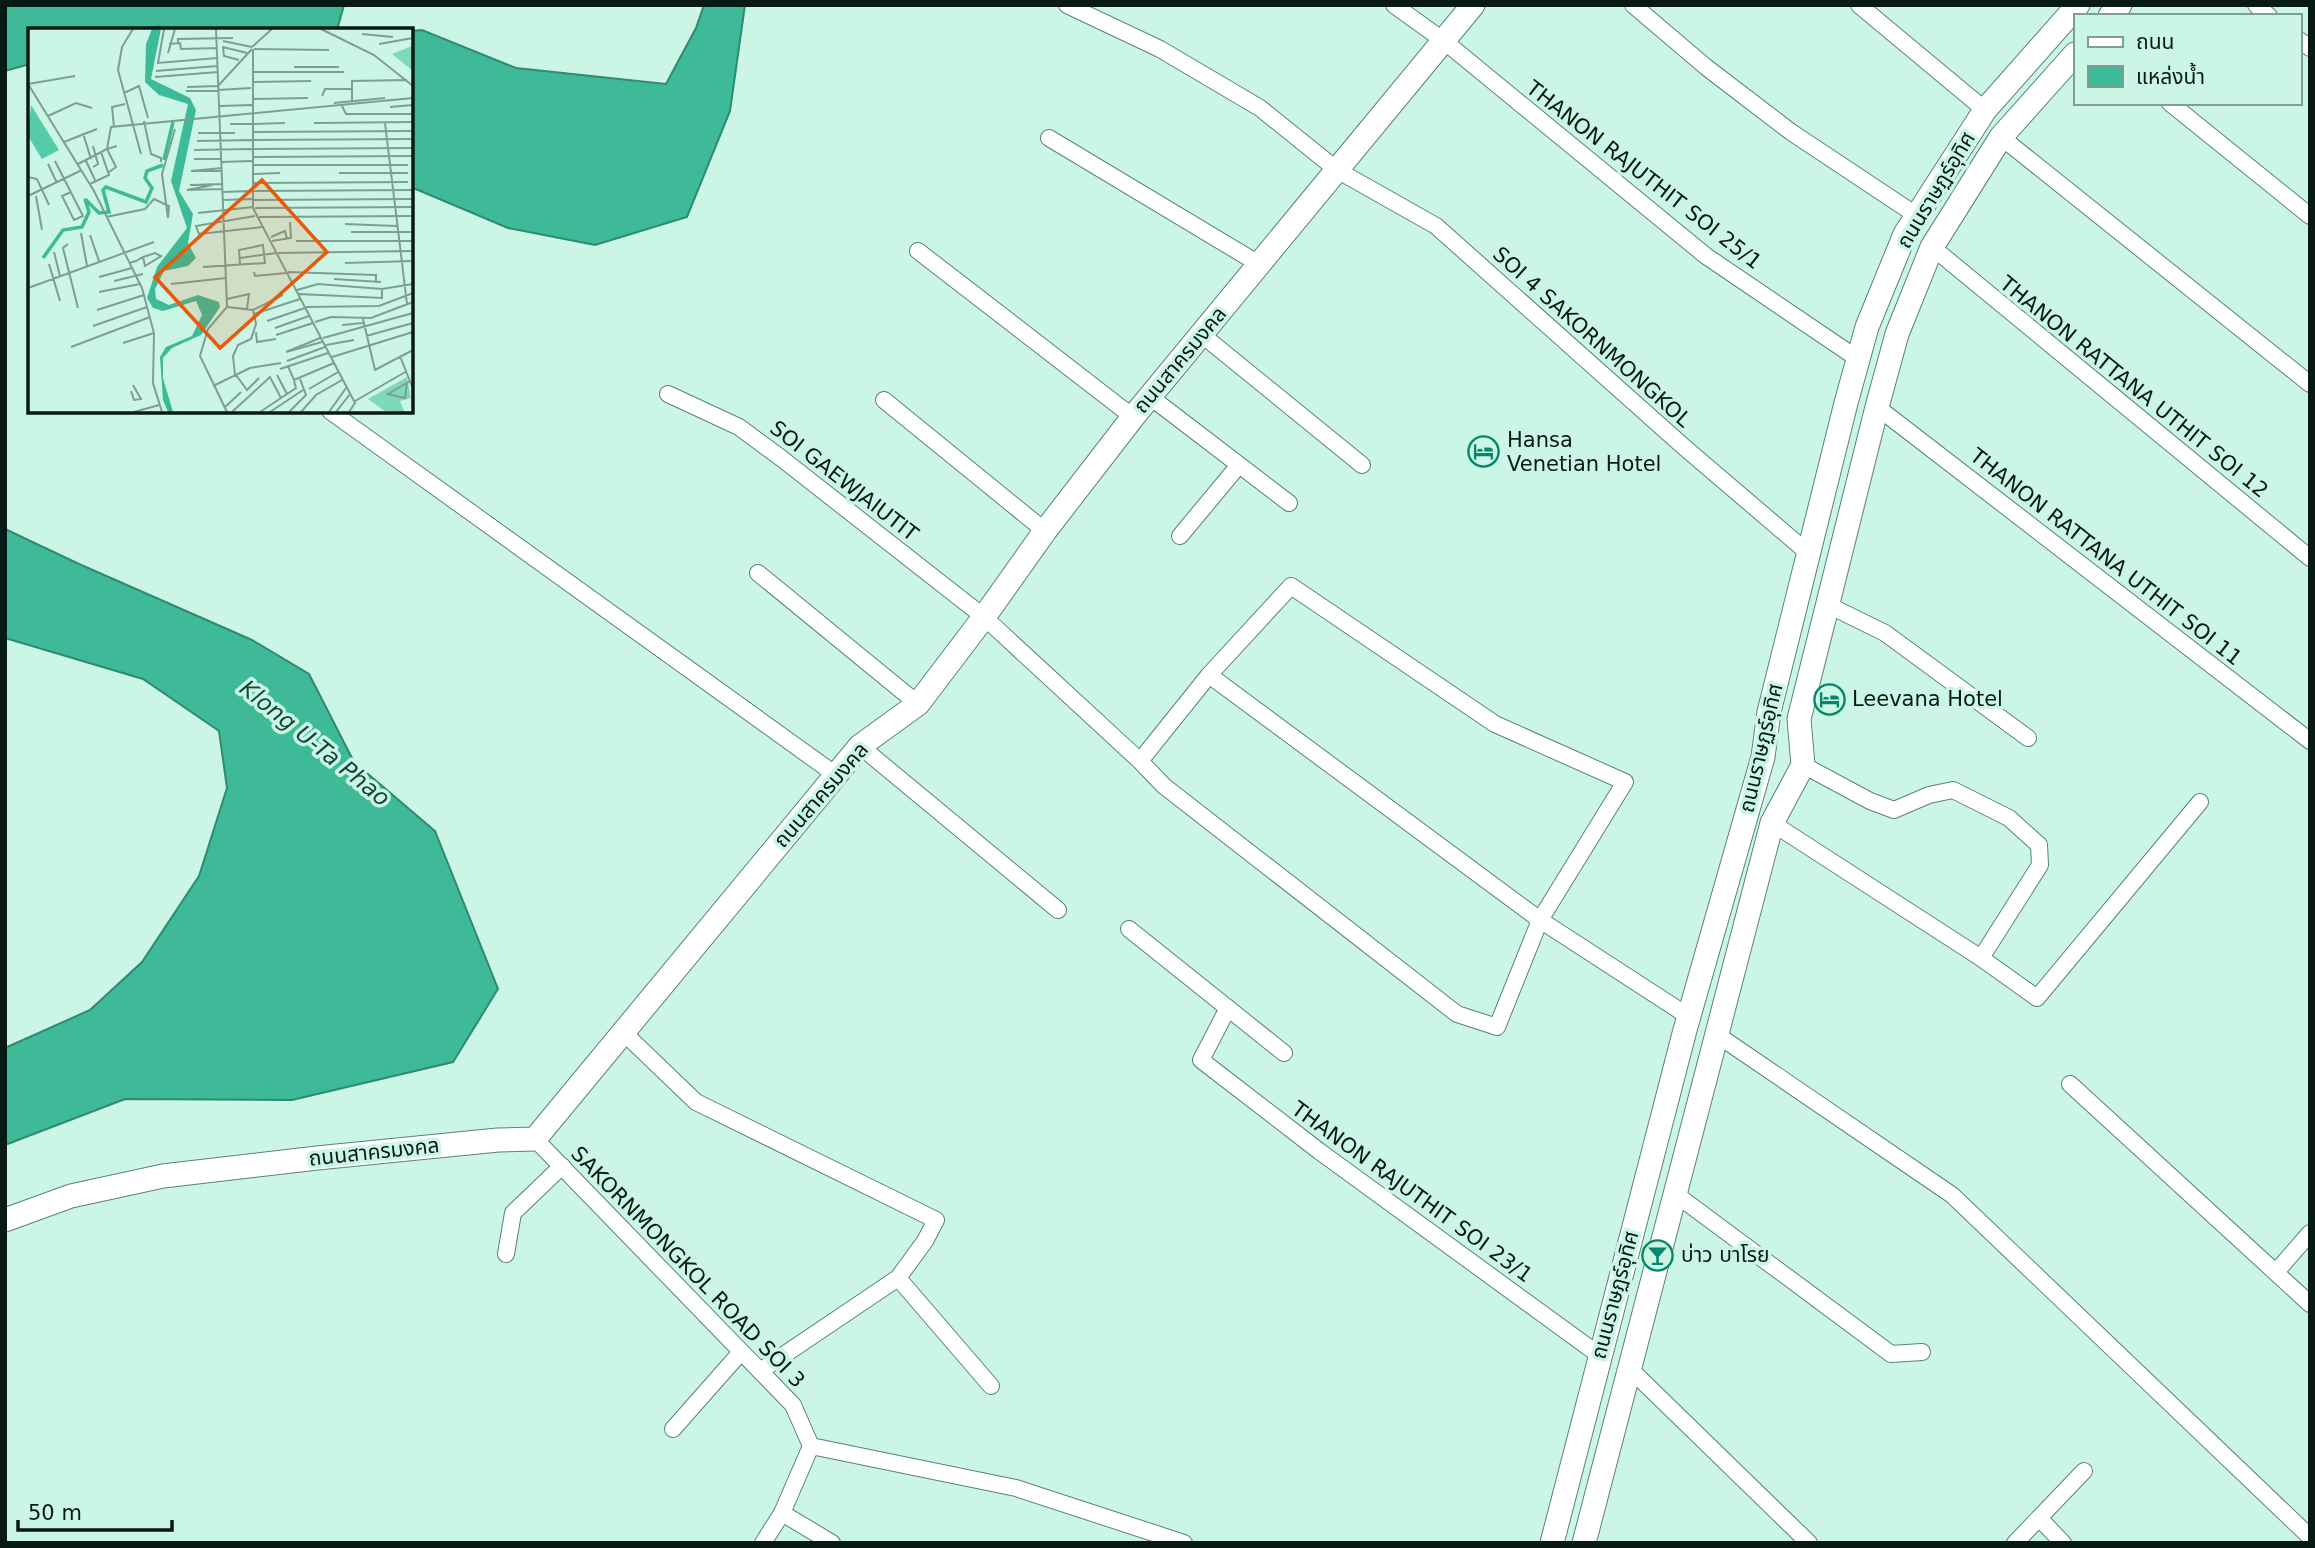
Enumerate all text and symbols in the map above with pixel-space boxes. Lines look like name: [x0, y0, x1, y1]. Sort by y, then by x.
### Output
legend: [2074, 14, 2301, 105]
inset map: [28, 28, 413, 413]
text: ถนน: [2136, 30, 2174, 54]
text: แหล่งน้ำ: [2136, 62, 2205, 89]
street label: THANON RAJUTHIT SOI 25/1: [1521, 75, 1766, 274]
street label: ถนนราษฏร์อุทิศ: [1892, 127, 1981, 253]
street label: SOI 4 SAKORNMONGKOL: [1488, 242, 1696, 432]
street label: THANON RATTANA UTHIT SOI 12: [1994, 271, 2273, 503]
street label: ถนนสาครมงคล: [1129, 302, 1231, 418]
street label: SOI GAEWJAIUTIT: [765, 416, 923, 546]
place label: Hansa Venetian Hotel: [1507, 428, 1661, 476]
hotel icon: Hansa Venetian Hotel: [1467, 435, 1501, 469]
street label: THANON RATTANA UTHIT SOI 11: [1965, 443, 2247, 671]
water label: Klong U-Ta Phao: [235, 675, 395, 811]
street label: ถนนราษฏร์อุทิศ: [1735, 681, 1788, 815]
hotel icon: Leevana Hotel: [1812, 682, 1846, 716]
place label: Leevana Hotel: [1852, 687, 2003, 711]
street label: ถนนสาครมงคล: [769, 738, 873, 852]
street label: THANON RAJUTHIT SOI 23/1: [1286, 1096, 1537, 1287]
street label: ถนนสาครมงคล: [308, 1133, 440, 1171]
street label: SAKORNMONGKOL ROAD SOI 3: [566, 1142, 810, 1392]
street label: ถนนราษฏร์อุทิศ: [1586, 1228, 1645, 1362]
bar icon: บ่าว บาโรย: [1641, 1238, 1675, 1272]
place label: บ่าว บาโรย: [1681, 1243, 1769, 1267]
scale bar: [18, 1488, 172, 1532]
text: 50 m: [28, 1501, 82, 1525]

